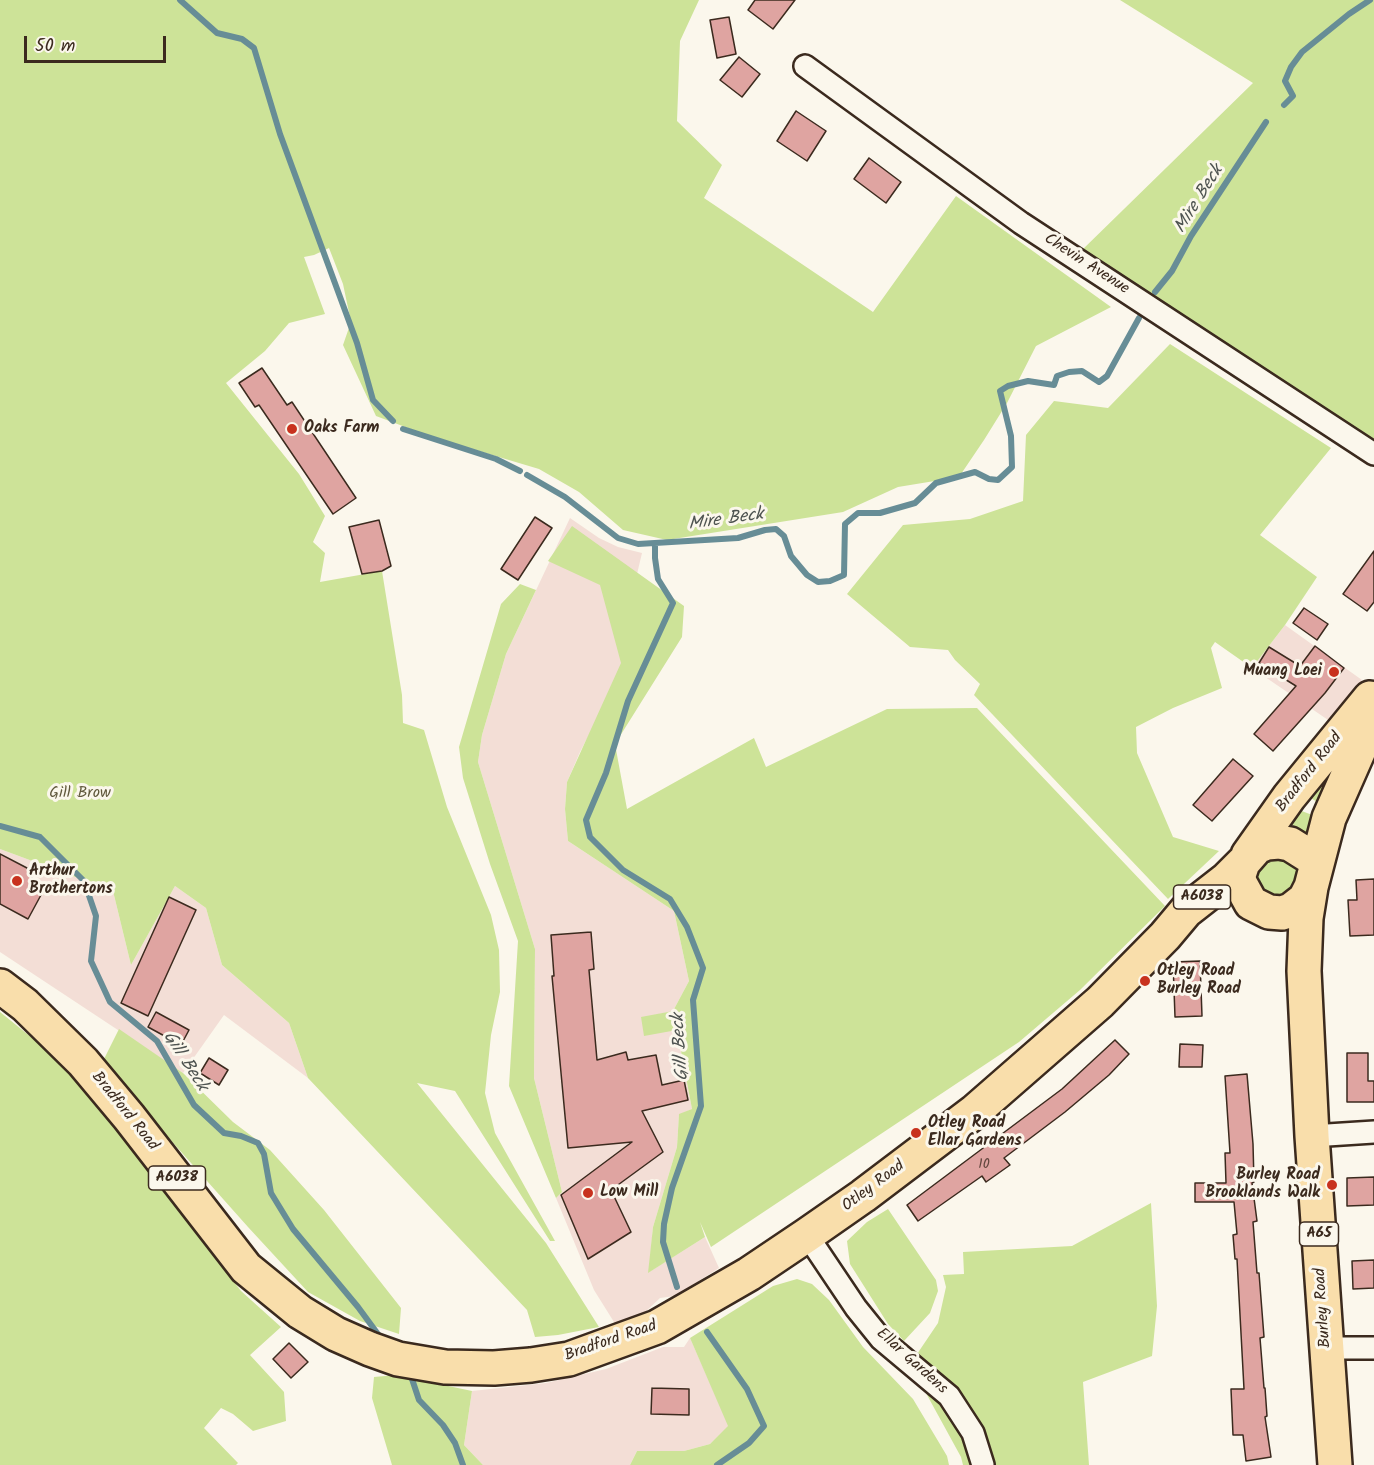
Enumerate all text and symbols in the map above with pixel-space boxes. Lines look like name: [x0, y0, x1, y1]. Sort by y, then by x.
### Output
scale bar: [27, 24, 170, 62]
text: 50 m: [35, 32, 75, 61]
water label: Mire Beck: [1171, 162, 1229, 238]
street label: Chevin Avenue: [1040, 230, 1132, 300]
place label: Oaks Farm: [304, 419, 379, 439]
marker: Oaks Farm: [285, 422, 299, 436]
water label: Mire Beck: [687, 505, 765, 537]
place label: Muang Loei: [1243, 662, 1322, 682]
marker: Muang Loei: [1327, 665, 1341, 679]
street label: Bradford Road: [1273, 729, 1347, 817]
park label: Gill Brow: [49, 784, 111, 804]
place label: Arthur Brothertons: [29, 862, 113, 900]
marker: Arthur Brothertons: [10, 874, 24, 888]
road number: A6038: [1174, 885, 1230, 909]
place label: Otley Road Burley Road: [1157, 962, 1241, 1000]
marker: Otley Road Burley Road: [1138, 974, 1152, 988]
water label: Gill Beck: [669, 1013, 695, 1081]
water label: Gill Beck: [157, 1028, 211, 1096]
street label: Bradford Road: [86, 1069, 162, 1155]
place label: Otley Road Ellar Gardens: [928, 1114, 1022, 1152]
marker: Otley Road Ellar Gardens: [909, 1126, 923, 1140]
street label: Otley Road: [839, 1157, 909, 1217]
house number: 10: [978, 1158, 990, 1174]
road number: A6038: [148, 1166, 206, 1190]
place label: Burley Road Brooklands Walk: [1205, 1166, 1320, 1204]
marker: Burley Road Brooklands Walk: [1325, 1178, 1339, 1192]
place label: Low Mill: [600, 1183, 658, 1203]
marker: Low Mill: [581, 1186, 595, 1200]
road number: A65: [1300, 1222, 1338, 1246]
street label: Burley Road: [1312, 1267, 1336, 1349]
street label: Bradford Road: [562, 1317, 660, 1367]
street label: Ellar Gardens: [871, 1325, 951, 1399]

